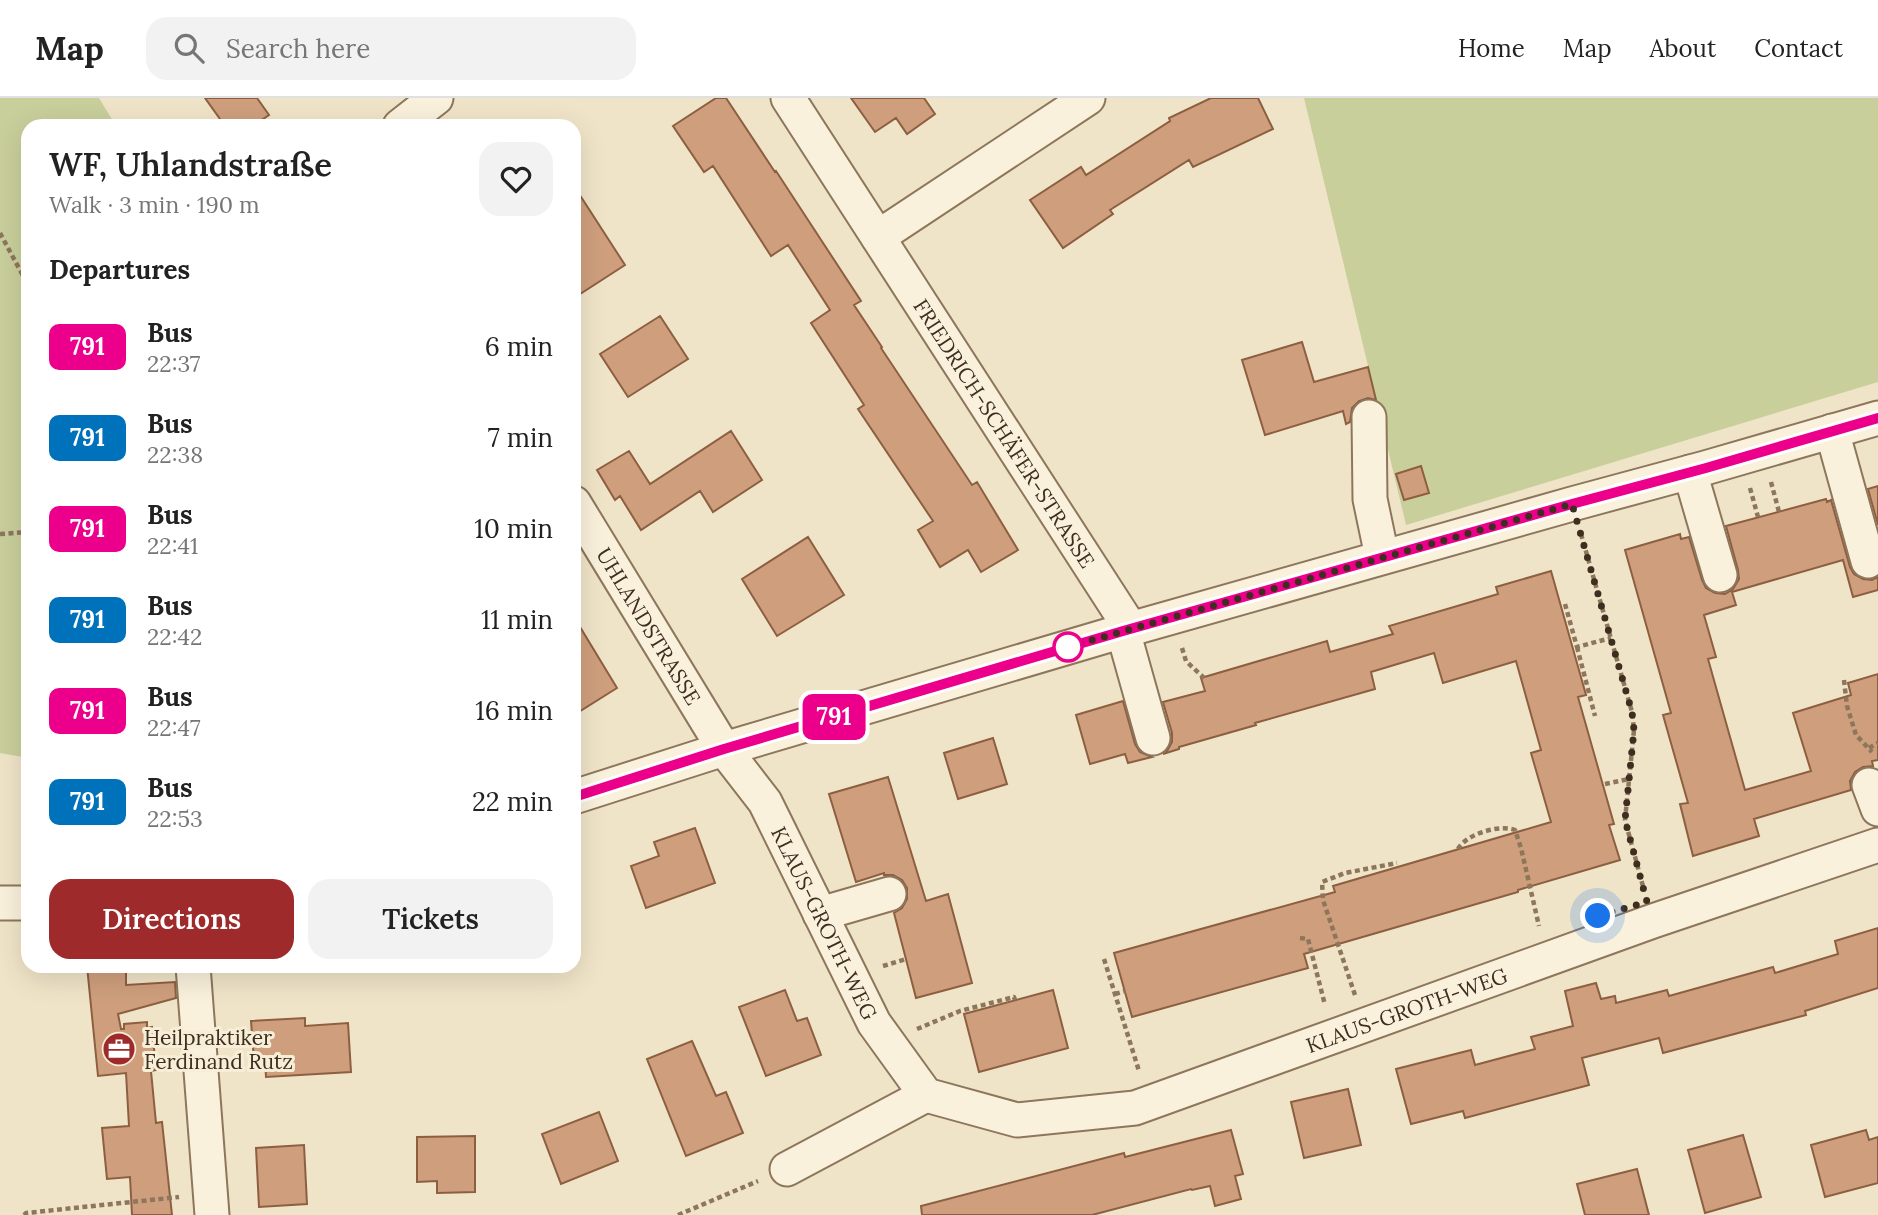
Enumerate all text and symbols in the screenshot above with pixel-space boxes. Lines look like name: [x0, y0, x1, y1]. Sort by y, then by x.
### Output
search box: [146, 17, 636, 80]
text: Map: [35, 27, 104, 69]
icon: search: [170, 29, 208, 67]
text: Search here: [226, 32, 370, 65]
text: Home: [1458, 33, 1525, 64]
text: Map: [1563, 33, 1612, 64]
text: About: [1650, 33, 1716, 64]
text: Contact: [1754, 33, 1843, 64]
button: heart: [479, 142, 553, 216]
text: WF, Uhlandstraße: [49, 143, 332, 185]
text: Walk · 3 min · 190 m: [49, 190, 260, 219]
text: Departures: [49, 253, 190, 286]
street label: FRIEDRICH-SCHÄFER-STRASSE: [908, 294, 1101, 573]
text: Bus: [147, 316, 193, 349]
text: 6 min: [485, 330, 553, 363]
text: 791: [70, 331, 105, 362]
text: 22:37: [147, 349, 200, 378]
text: Bus: [147, 407, 193, 440]
text: 7 min: [488, 421, 553, 454]
text: 791: [70, 422, 105, 453]
text: 22:38: [147, 440, 203, 469]
text: Bus: [147, 498, 193, 531]
text: 10 min: [474, 512, 553, 545]
text: 791: [70, 513, 105, 544]
text: 22:41: [147, 531, 198, 560]
street label: UHLANDSTRASSE: [591, 542, 707, 709]
text: Bus: [147, 589, 193, 622]
text: 11 min: [481, 603, 553, 636]
text: 791: [70, 604, 105, 635]
text: 22:42: [147, 622, 202, 651]
unlabelled marker: [1053, 632, 1083, 662]
text: Bus: [147, 680, 193, 713]
text: 16 min: [475, 694, 553, 727]
line badge: 791: [794, 694, 874, 740]
text: 791: [70, 695, 105, 726]
text: 791: [817, 701, 851, 732]
text: 22:47: [147, 713, 201, 742]
text: Bus: [147, 771, 193, 804]
text: 22 min: [472, 785, 553, 818]
text: 791: [70, 786, 105, 817]
text: 22:53: [147, 804, 203, 833]
street label: KLAUS-GROTH-WEG: [766, 822, 884, 1024]
button: Directions: [49, 879, 294, 959]
button: Tickets: [308, 879, 553, 959]
your location: [1580, 898, 1615, 933]
street label: KLAUS-GROTH-WEG: [1302, 961, 1511, 1059]
place label: Heilpraktiker Ferdinand Rutz: [144, 1024, 293, 1075]
office icon: Heilpraktiker Ferdinand Rutz: [100, 1030, 138, 1068]

